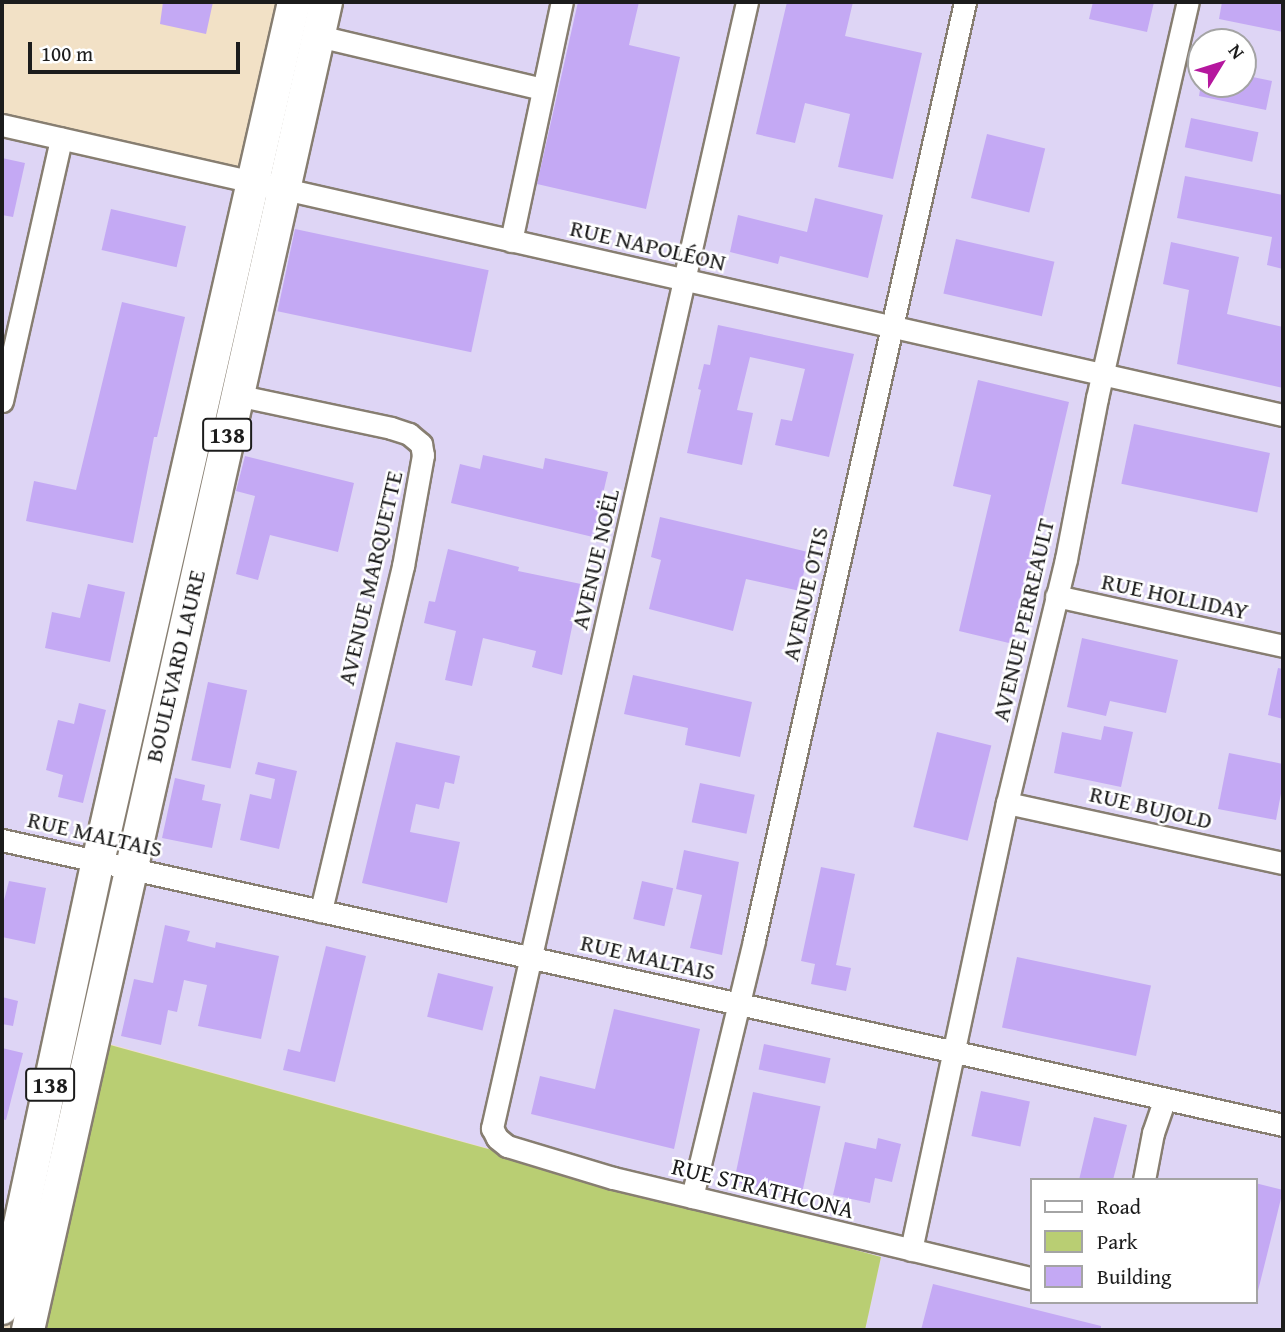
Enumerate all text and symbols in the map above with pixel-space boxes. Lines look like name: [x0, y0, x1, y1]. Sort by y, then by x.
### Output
scale bar: [32, 28, 243, 72]
north arrow: [1187, 28, 1257, 98]
text: 100 m: [41, 38, 93, 69]
text: N: [1222, 38, 1252, 65]
street label: RUE NAPOLÉON: [567, 213, 729, 277]
road number: 138: [201, 416, 253, 454]
street label: AVENUE MARQUETTE: [331, 468, 409, 688]
street label: AVENUE NOËL: [565, 486, 625, 632]
street label: AVENUE PERREAULT: [986, 516, 1060, 724]
street label: AVENUE OTIS: [776, 524, 834, 664]
street label: RUE HOLLIDAY: [1099, 566, 1251, 626]
street label: BOULEVARD LAURE: [139, 567, 211, 765]
street label: RUE BUJOLD: [1087, 779, 1215, 835]
street label: RUE MALTAIS: [25, 805, 165, 863]
street label: RUE MALTAIS: [578, 928, 718, 986]
road number: 138: [24, 1066, 76, 1104]
street label: RUE STRATHCONA: [669, 1151, 857, 1225]
legend: [1030, 1178, 1257, 1304]
text: Road: [1097, 1191, 1141, 1222]
text: Park: [1097, 1226, 1138, 1257]
text: Building: [1097, 1261, 1171, 1292]

